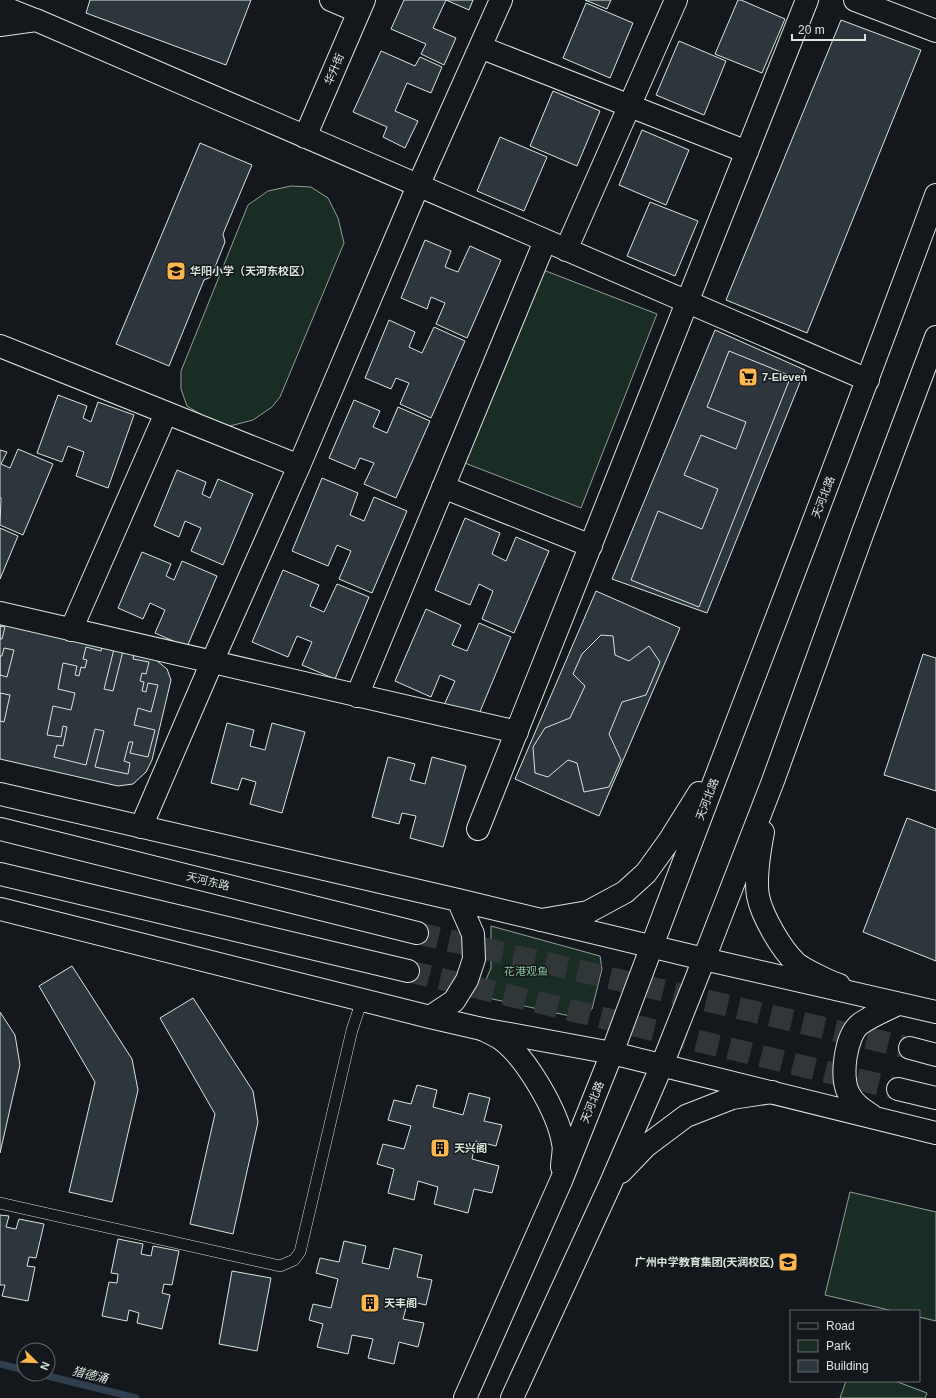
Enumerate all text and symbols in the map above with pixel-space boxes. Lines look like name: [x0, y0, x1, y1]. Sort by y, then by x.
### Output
scale bar: [792, 16, 865, 42]
text: 20 m: [798, 23, 825, 37]
street label: 华升街: [322, 51, 346, 87]
school or university icon: 华阳小学（天河东校区）: [165, 260, 187, 282]
place label: 华阳小学（天河东校区）: [190, 265, 311, 277]
supermarket icon: 7-Eleven: [737, 366, 759, 388]
place label: 7-Eleven: [762, 371, 808, 383]
street label: 天河北路: [810, 474, 836, 520]
street label: 天河北路: [694, 776, 720, 822]
street label: 天河东路: [185, 870, 231, 892]
park label: 花港观鱼: [504, 965, 548, 977]
street label: 天河北路: [578, 1079, 606, 1125]
building icon: 天兴阁: [429, 1137, 451, 1159]
place label: 天兴阁: [454, 1142, 487, 1154]
school or university icon: 广州中学教育集团(天润校区): [777, 1251, 799, 1273]
place label: 广州中学教育集团(天润校区): [635, 1256, 774, 1268]
building icon: 天丰阁: [359, 1292, 381, 1314]
place label: 天丰阁: [384, 1297, 417, 1309]
legend: [790, 1310, 920, 1382]
text: Road: [826, 1319, 855, 1333]
text: Park: [826, 1339, 852, 1353]
north arrow: [16, 1342, 56, 1382]
text: Building: [826, 1359, 869, 1373]
text: N: [38, 1360, 52, 1372]
water label: 猎德涌: [71, 1364, 111, 1387]

